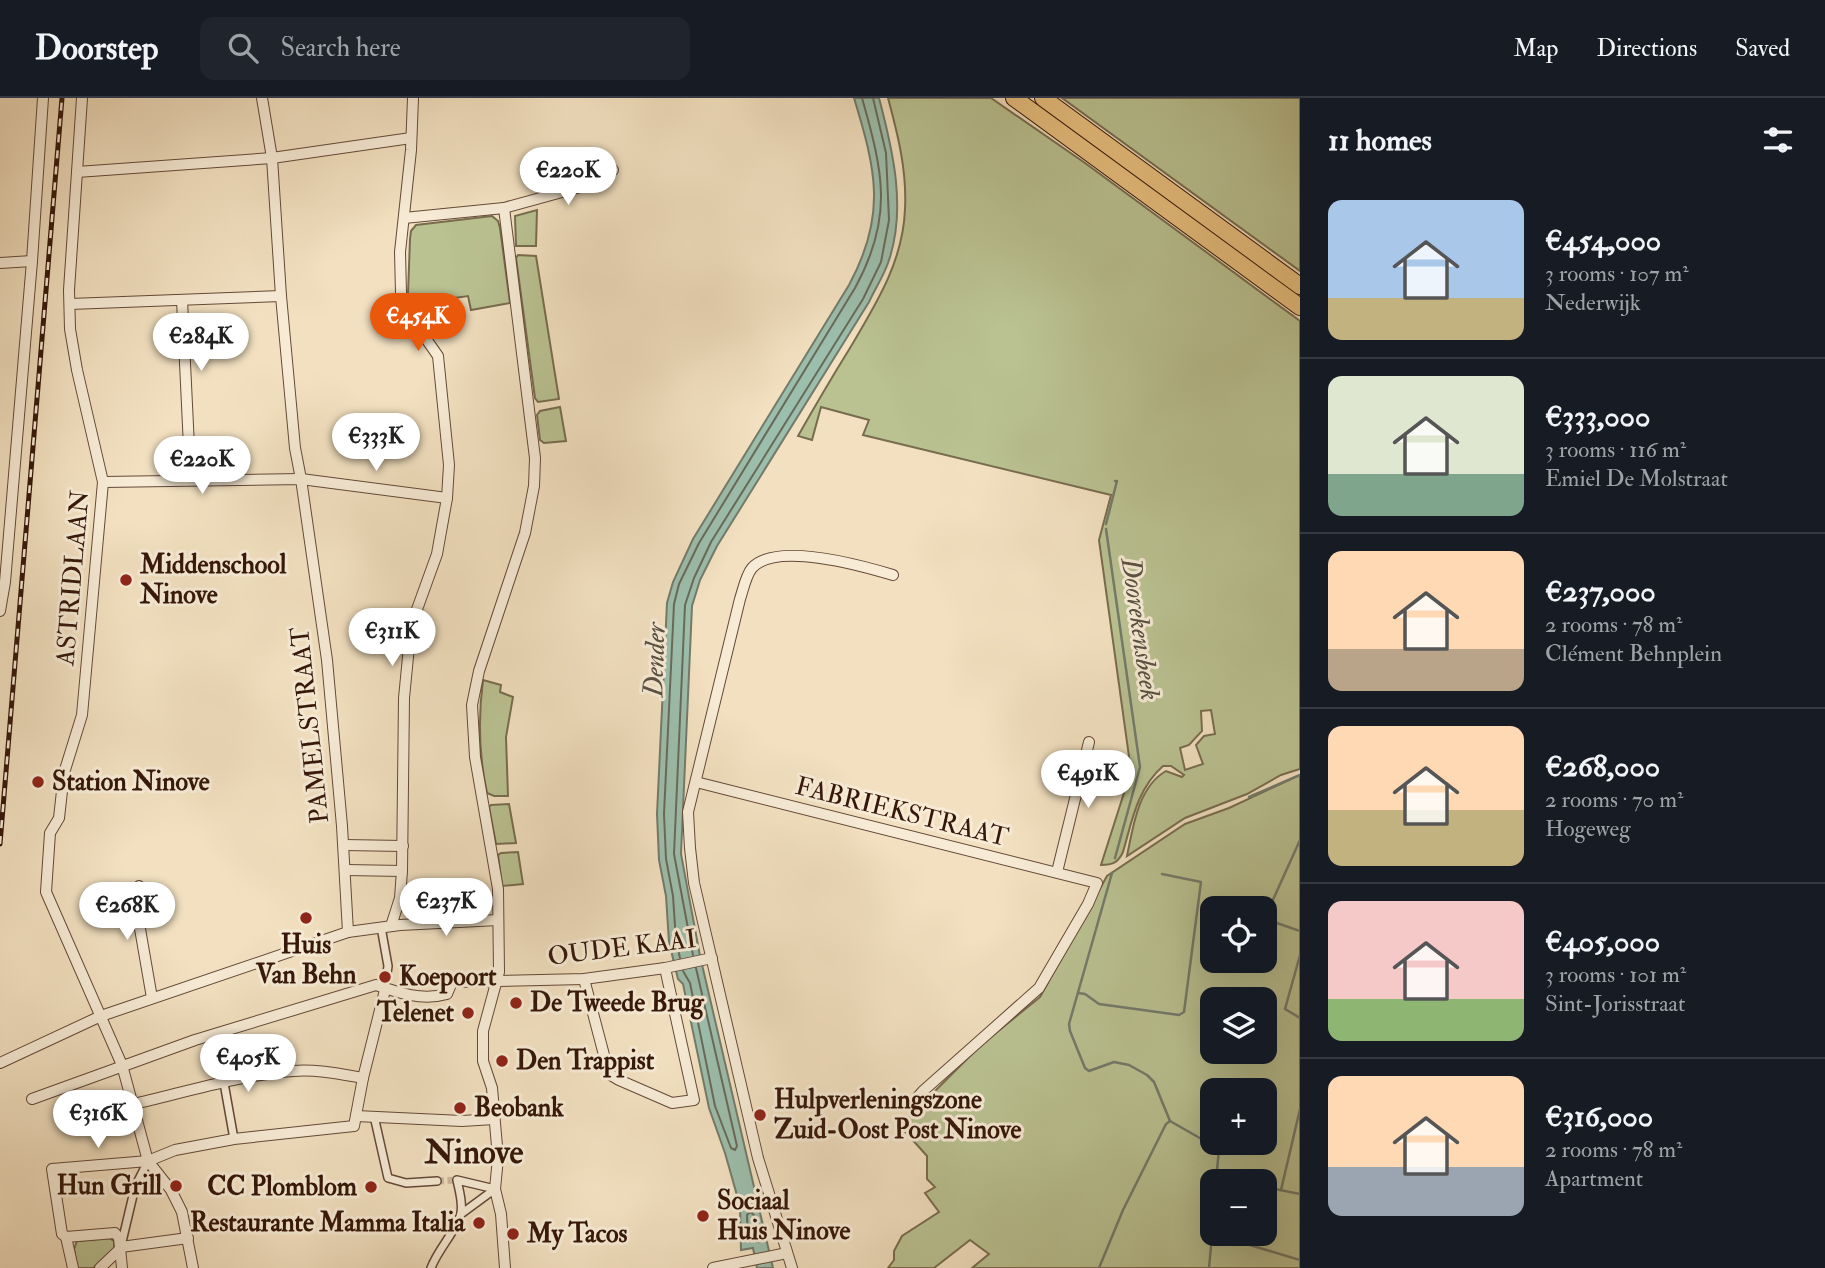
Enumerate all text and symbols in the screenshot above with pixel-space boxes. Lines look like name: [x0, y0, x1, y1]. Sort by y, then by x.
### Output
search box: [200, 17, 690, 80]
text: Doorstep: [35, 28, 158, 69]
icon: search: [224, 29, 262, 67]
text: Search here: [280, 32, 401, 64]
text: Map: [1513, 33, 1558, 64]
text: Directions: [1596, 33, 1697, 64]
text: Saved: [1735, 33, 1790, 64]
icon: filters: [1759, 121, 1797, 159]
text: 11 homes: [1328, 122, 1432, 159]
pin: €220K: [519, 148, 617, 207]
text: €220K: [536, 155, 600, 184]
text: €454,000: [1545, 222, 1661, 259]
icon: home: [1384, 228, 1468, 312]
text: 3 rooms · 107 m²: [1545, 259, 1689, 288]
text: Nederwijk: [1545, 288, 1641, 317]
pin: €454K: [369, 294, 467, 353]
text: €454K: [386, 301, 450, 330]
pin: €284K: [152, 314, 250, 373]
text: €284K: [169, 321, 233, 350]
text: €333,000: [1545, 398, 1650, 435]
icon: home: [1384, 404, 1468, 488]
pin: €333K: [327, 414, 425, 473]
text: €333K: [348, 421, 404, 450]
text: 3 rooms · 116 m²: [1545, 435, 1686, 464]
pin: €220K: [153, 436, 251, 496]
text: €220K: [170, 444, 234, 473]
text: Emiel De Molstraat: [1545, 464, 1728, 493]
street label: ASTRIDLAAN: [49, 488, 97, 668]
place label: Middenschool Ninove: [139, 549, 287, 611]
water label: Doorekensbeek: [1113, 554, 1167, 703]
marker: Middenschool Ninove: [118, 572, 134, 588]
text: €237,000: [1545, 573, 1656, 610]
icon: home: [1384, 579, 1468, 663]
pin: €311K: [343, 608, 441, 668]
text: 2 rooms · 78 m²: [1545, 610, 1683, 639]
text: €311K: [365, 616, 419, 645]
water label: Dender: [636, 621, 674, 699]
street label: PAMELSTRAAT: [284, 625, 336, 825]
text: Clément Behnplein: [1545, 639, 1722, 668]
text: €268,000: [1545, 748, 1660, 785]
pin: €491K: [1039, 750, 1137, 810]
icon: home: [1384, 754, 1468, 838]
text: €491K: [1057, 758, 1119, 787]
place label: Station Ninove: [52, 766, 210, 798]
street label: FABRIEKSTRAAT: [792, 770, 1012, 854]
marker: Station Ninove: [30, 774, 46, 790]
text: 2 rooms · 70 m²: [1545, 785, 1684, 814]
text: Hogeweg: [1545, 814, 1631, 843]
pin: €237K: [397, 878, 495, 938]
pin: €268K: [78, 882, 176, 942]
text: €237K: [416, 886, 476, 915]
text: €268K: [95, 890, 159, 919]
map controls: [1200, 896, 1277, 1246]
button: locate: [1200, 896, 1277, 973]
marker: Huis Van Behn: [298, 910, 314, 926]
street label: OUDE KAAI: [546, 923, 698, 973]
text: €405,000: [1545, 923, 1660, 960]
place label: Huis Van Behn: [255, 929, 357, 991]
icon: home: [1384, 929, 1468, 1013]
text: 3 rooms · 101 m²: [1545, 960, 1686, 989]
place label: Koepoort: [399, 961, 497, 994]
marker: Koepoort: [377, 969, 393, 985]
place label: De Tweede Brug: [530, 987, 705, 1020]
button: layers: [1200, 987, 1277, 1064]
text: Sint-Jorisstraat: [1545, 989, 1686, 1018]
marker: De Tweede Brug: [508, 995, 524, 1011]
place label: Telenet: [376, 997, 455, 1029]
marker: Telenet: [460, 1005, 476, 1021]
pin: €405K: [199, 1034, 297, 1094]
text: €405K: [216, 1042, 280, 1071]
place label: Den Trappist: [516, 1045, 655, 1078]
marker: Den Trappist: [494, 1053, 510, 1069]
button: +: [1200, 1078, 1277, 1155]
place label: Hulpverleningszone Zuid-Oost Post Ninove: [774, 1084, 1021, 1146]
pin: €316K: [49, 1090, 147, 1150]
place label: Beobank: [474, 1092, 564, 1124]
text: €316K: [69, 1098, 127, 1127]
text: €316,000: [1545, 1098, 1653, 1135]
marker: Beobank: [452, 1100, 468, 1116]
icon: home: [1384, 1104, 1468, 1188]
marker: Hulpverleningszone Zuid-Oost Post Ninove: [752, 1107, 768, 1123]
district label: Ninove: [424, 1132, 523, 1173]
text: 2 rooms · 78 m²: [1545, 1135, 1683, 1164]
text: Apartment: [1545, 1164, 1643, 1193]
button: −: [1200, 1169, 1277, 1246]
place label: Hun Grill: [57, 1170, 162, 1202]
place label: CC Plomblom: [207, 1171, 358, 1203]
marker: Hun Grill: [168, 1178, 184, 1194]
marker: CC Plomblom: [363, 1179, 379, 1195]
place label: Sociaal Huis Ninove: [717, 1185, 850, 1247]
place label: Restaurante Mamma Italia: [190, 1207, 466, 1239]
marker: Sociaal Huis Ninove: [695, 1208, 711, 1224]
marker: Restaurante Mamma Italia: [471, 1215, 487, 1231]
place label: My Tacos: [526, 1218, 628, 1251]
marker: My Tacos: [505, 1226, 521, 1242]

